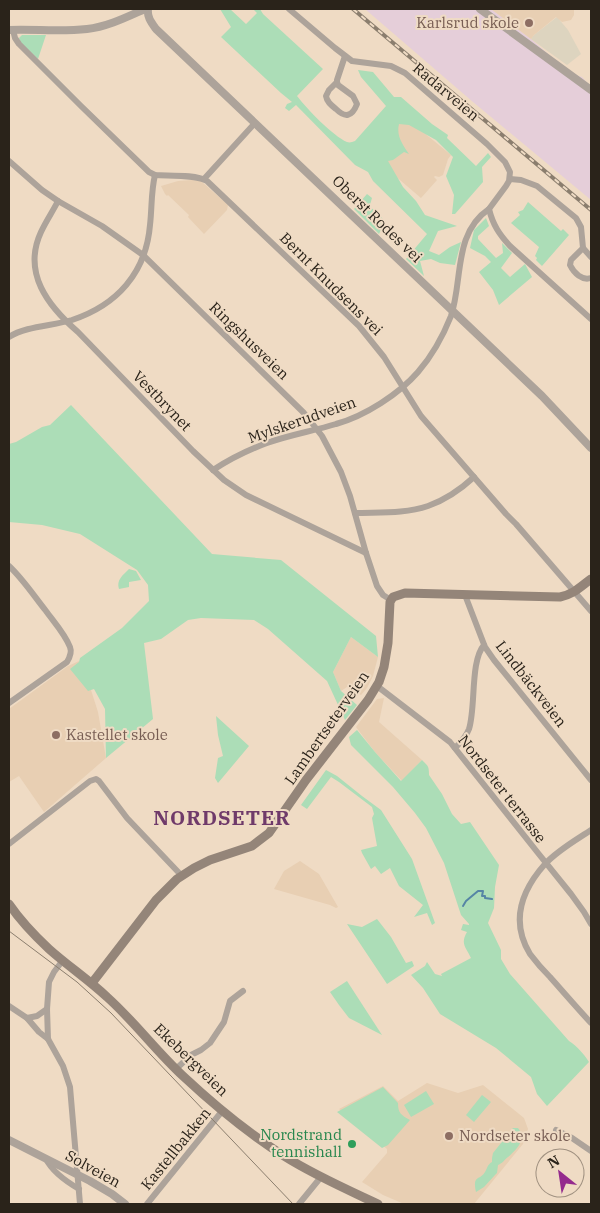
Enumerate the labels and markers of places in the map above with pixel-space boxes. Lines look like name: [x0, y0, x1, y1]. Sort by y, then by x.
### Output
place label: Karlsrud skole: [416, 13, 519, 32]
marker: Karlsrud skole: [523, 17, 535, 29]
place label: Kastellet skole: [66, 725, 168, 744]
marker: Kastellet skole: [50, 729, 62, 741]
place label: Nordstrand tennishall: [260, 1125, 342, 1161]
place label: Nordseter skole: [459, 1126, 571, 1145]
marker: Nordseter skole: [443, 1130, 455, 1142]
marker: Nordstrand tennishall: [346, 1138, 358, 1150]

